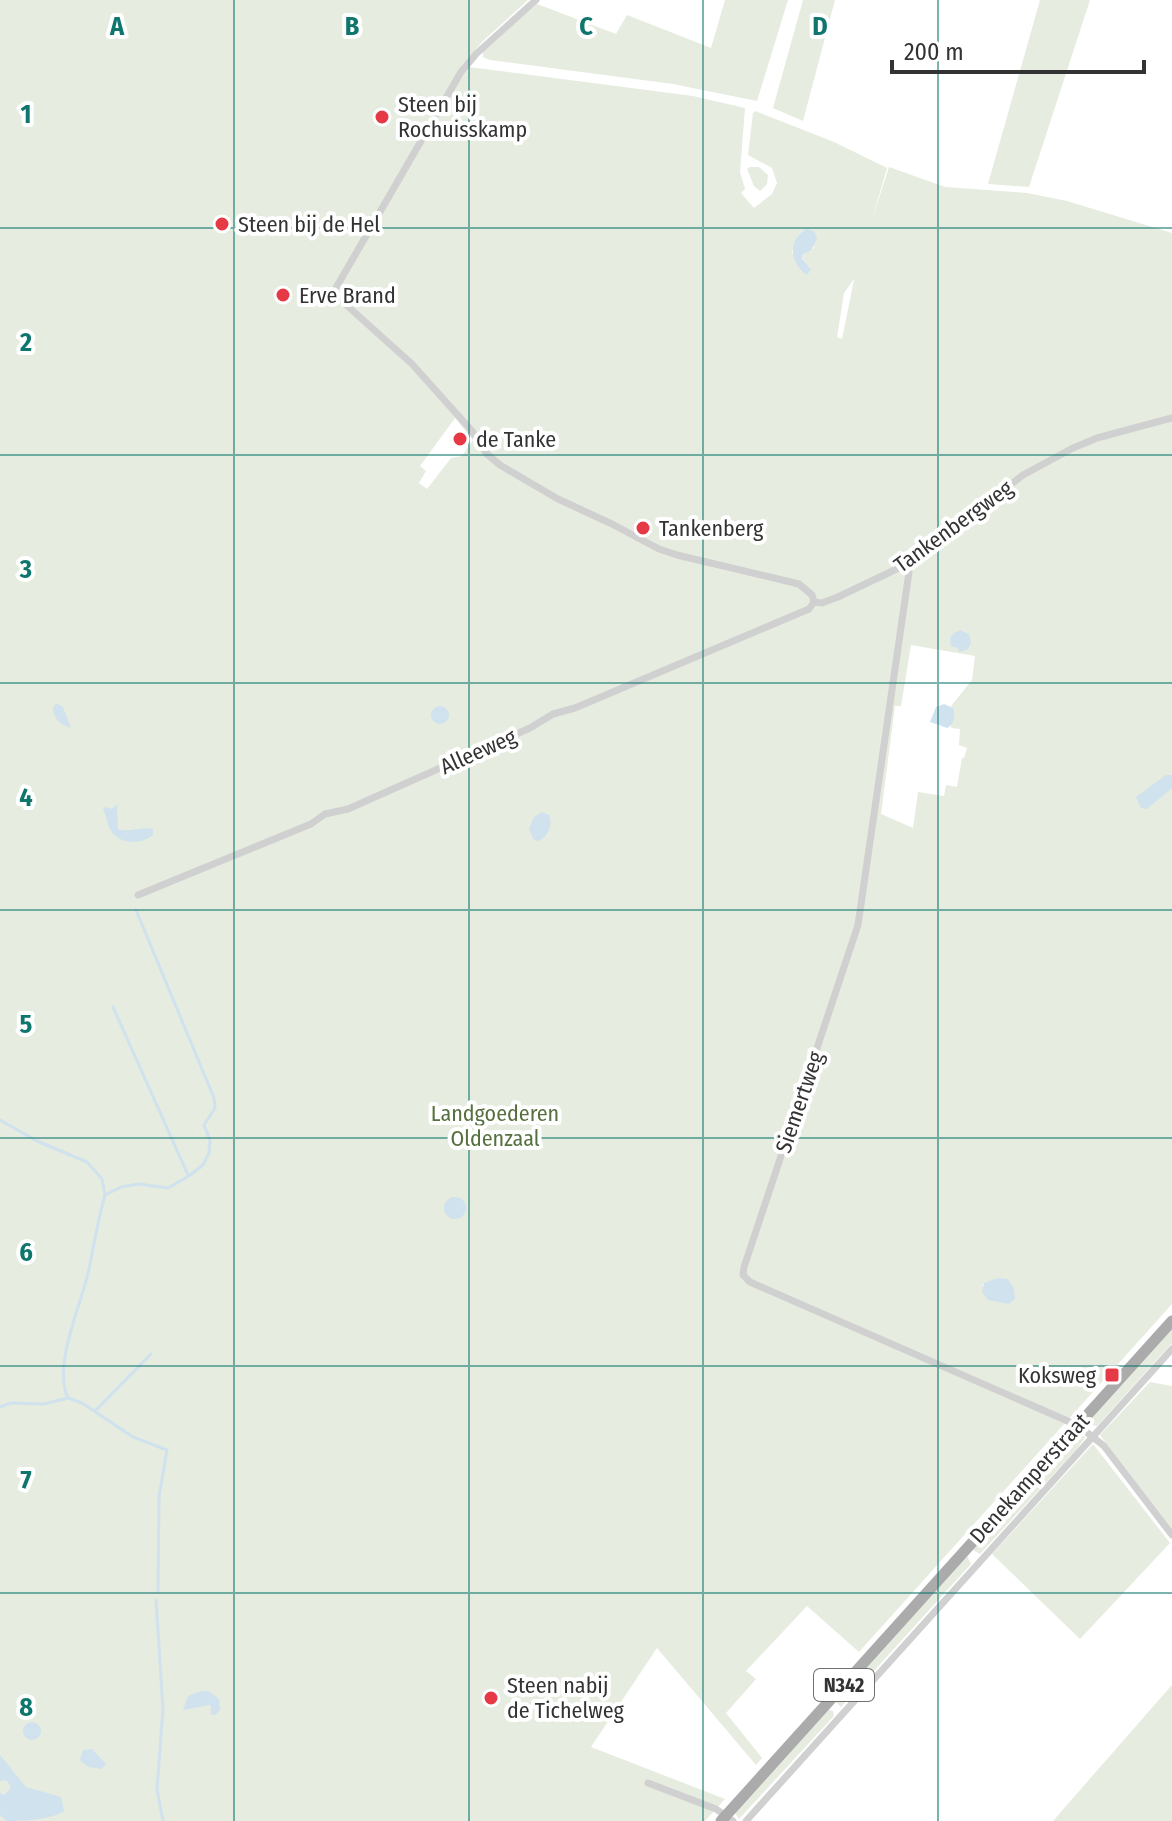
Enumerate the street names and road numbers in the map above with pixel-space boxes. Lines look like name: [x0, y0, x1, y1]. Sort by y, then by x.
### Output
street label: Tankenbergweg: [889, 474, 1018, 578]
street label: Alleeweg: [436, 722, 521, 780]
street label: Siemertweg: [770, 1047, 830, 1156]
street label: Denekamperstraat: [964, 1407, 1095, 1549]
road number: N342: [814, 1669, 874, 1701]

